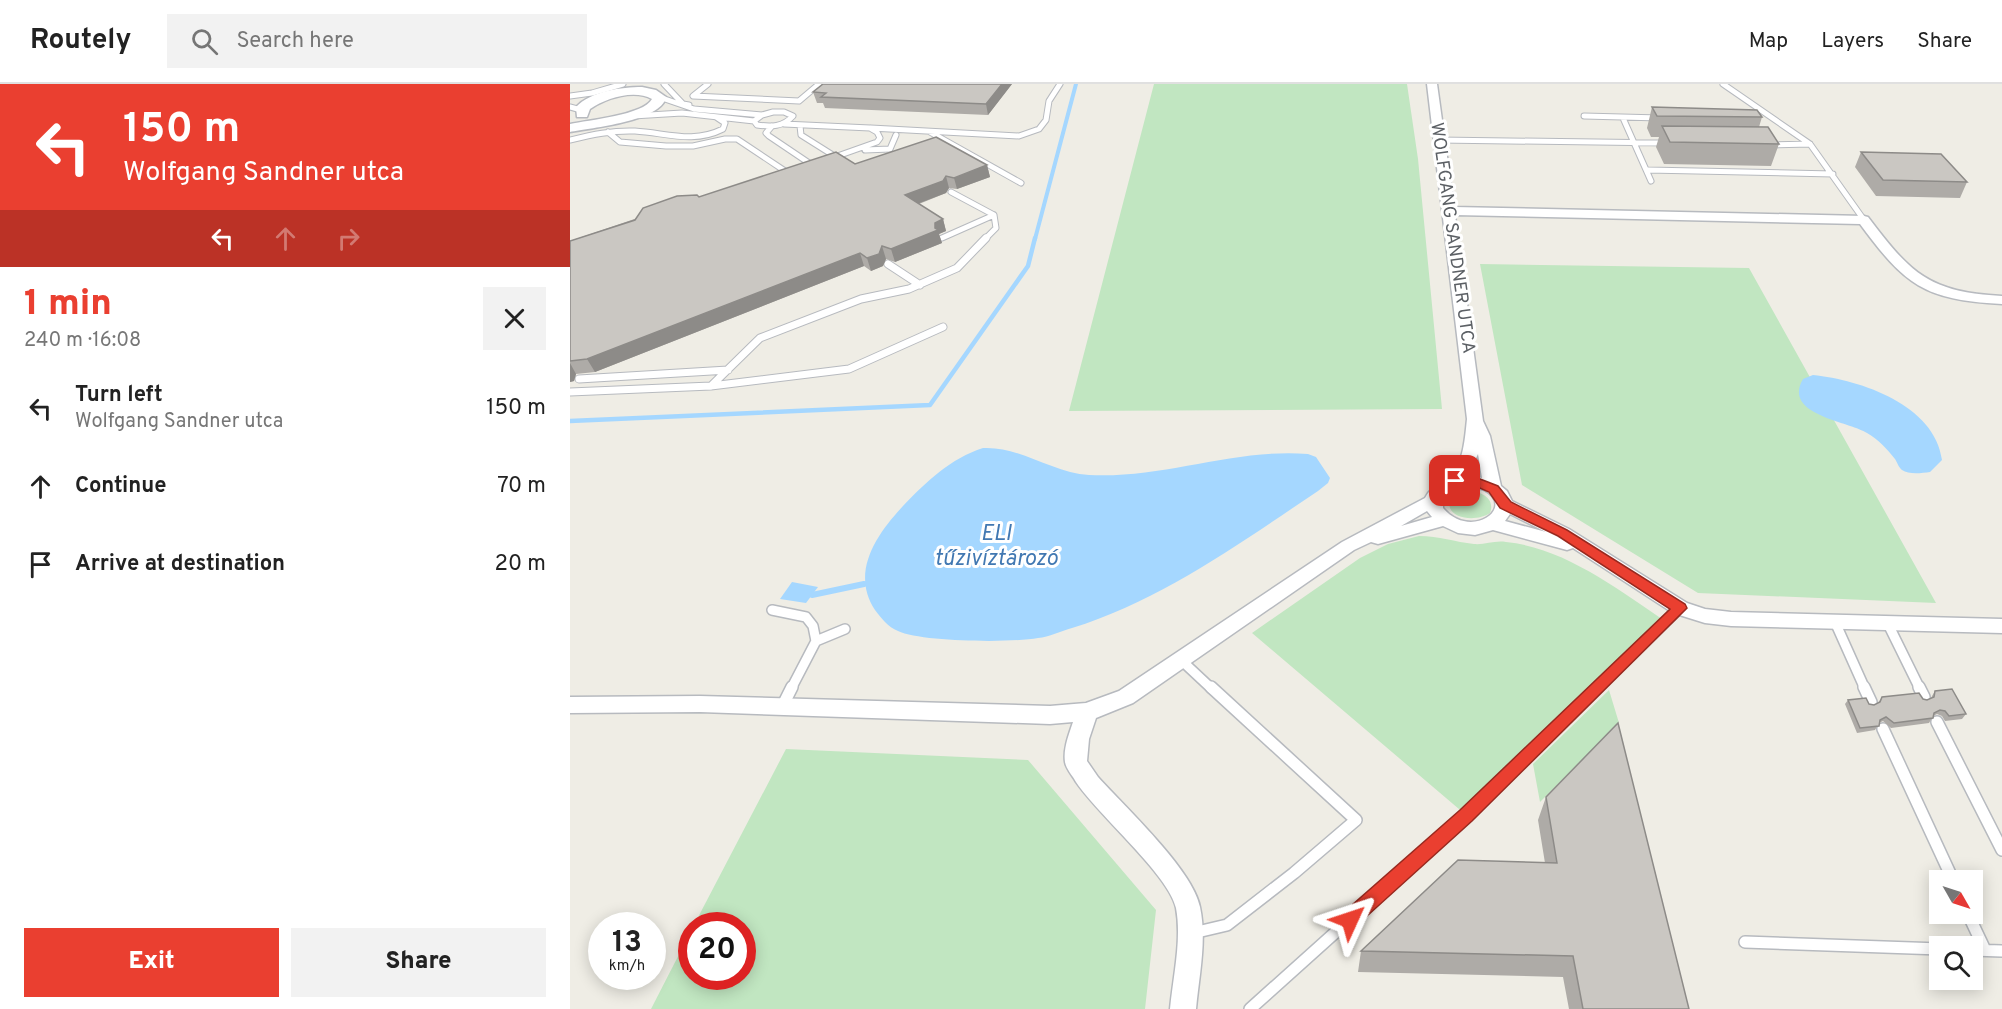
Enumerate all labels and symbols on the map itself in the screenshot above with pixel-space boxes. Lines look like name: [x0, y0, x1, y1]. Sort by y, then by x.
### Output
street label: WOLFGANG SANDNER UTCA: [1424, 121, 1480, 355]
pin: [1429, 455, 1480, 506]
water label: ELI tűzivíztározó: [934, 521, 1059, 573]
north arrow: [1929, 870, 1983, 924]
position arrow: [1318, 888, 1382, 952]
speed limit sign: 20: [678, 912, 756, 990]

